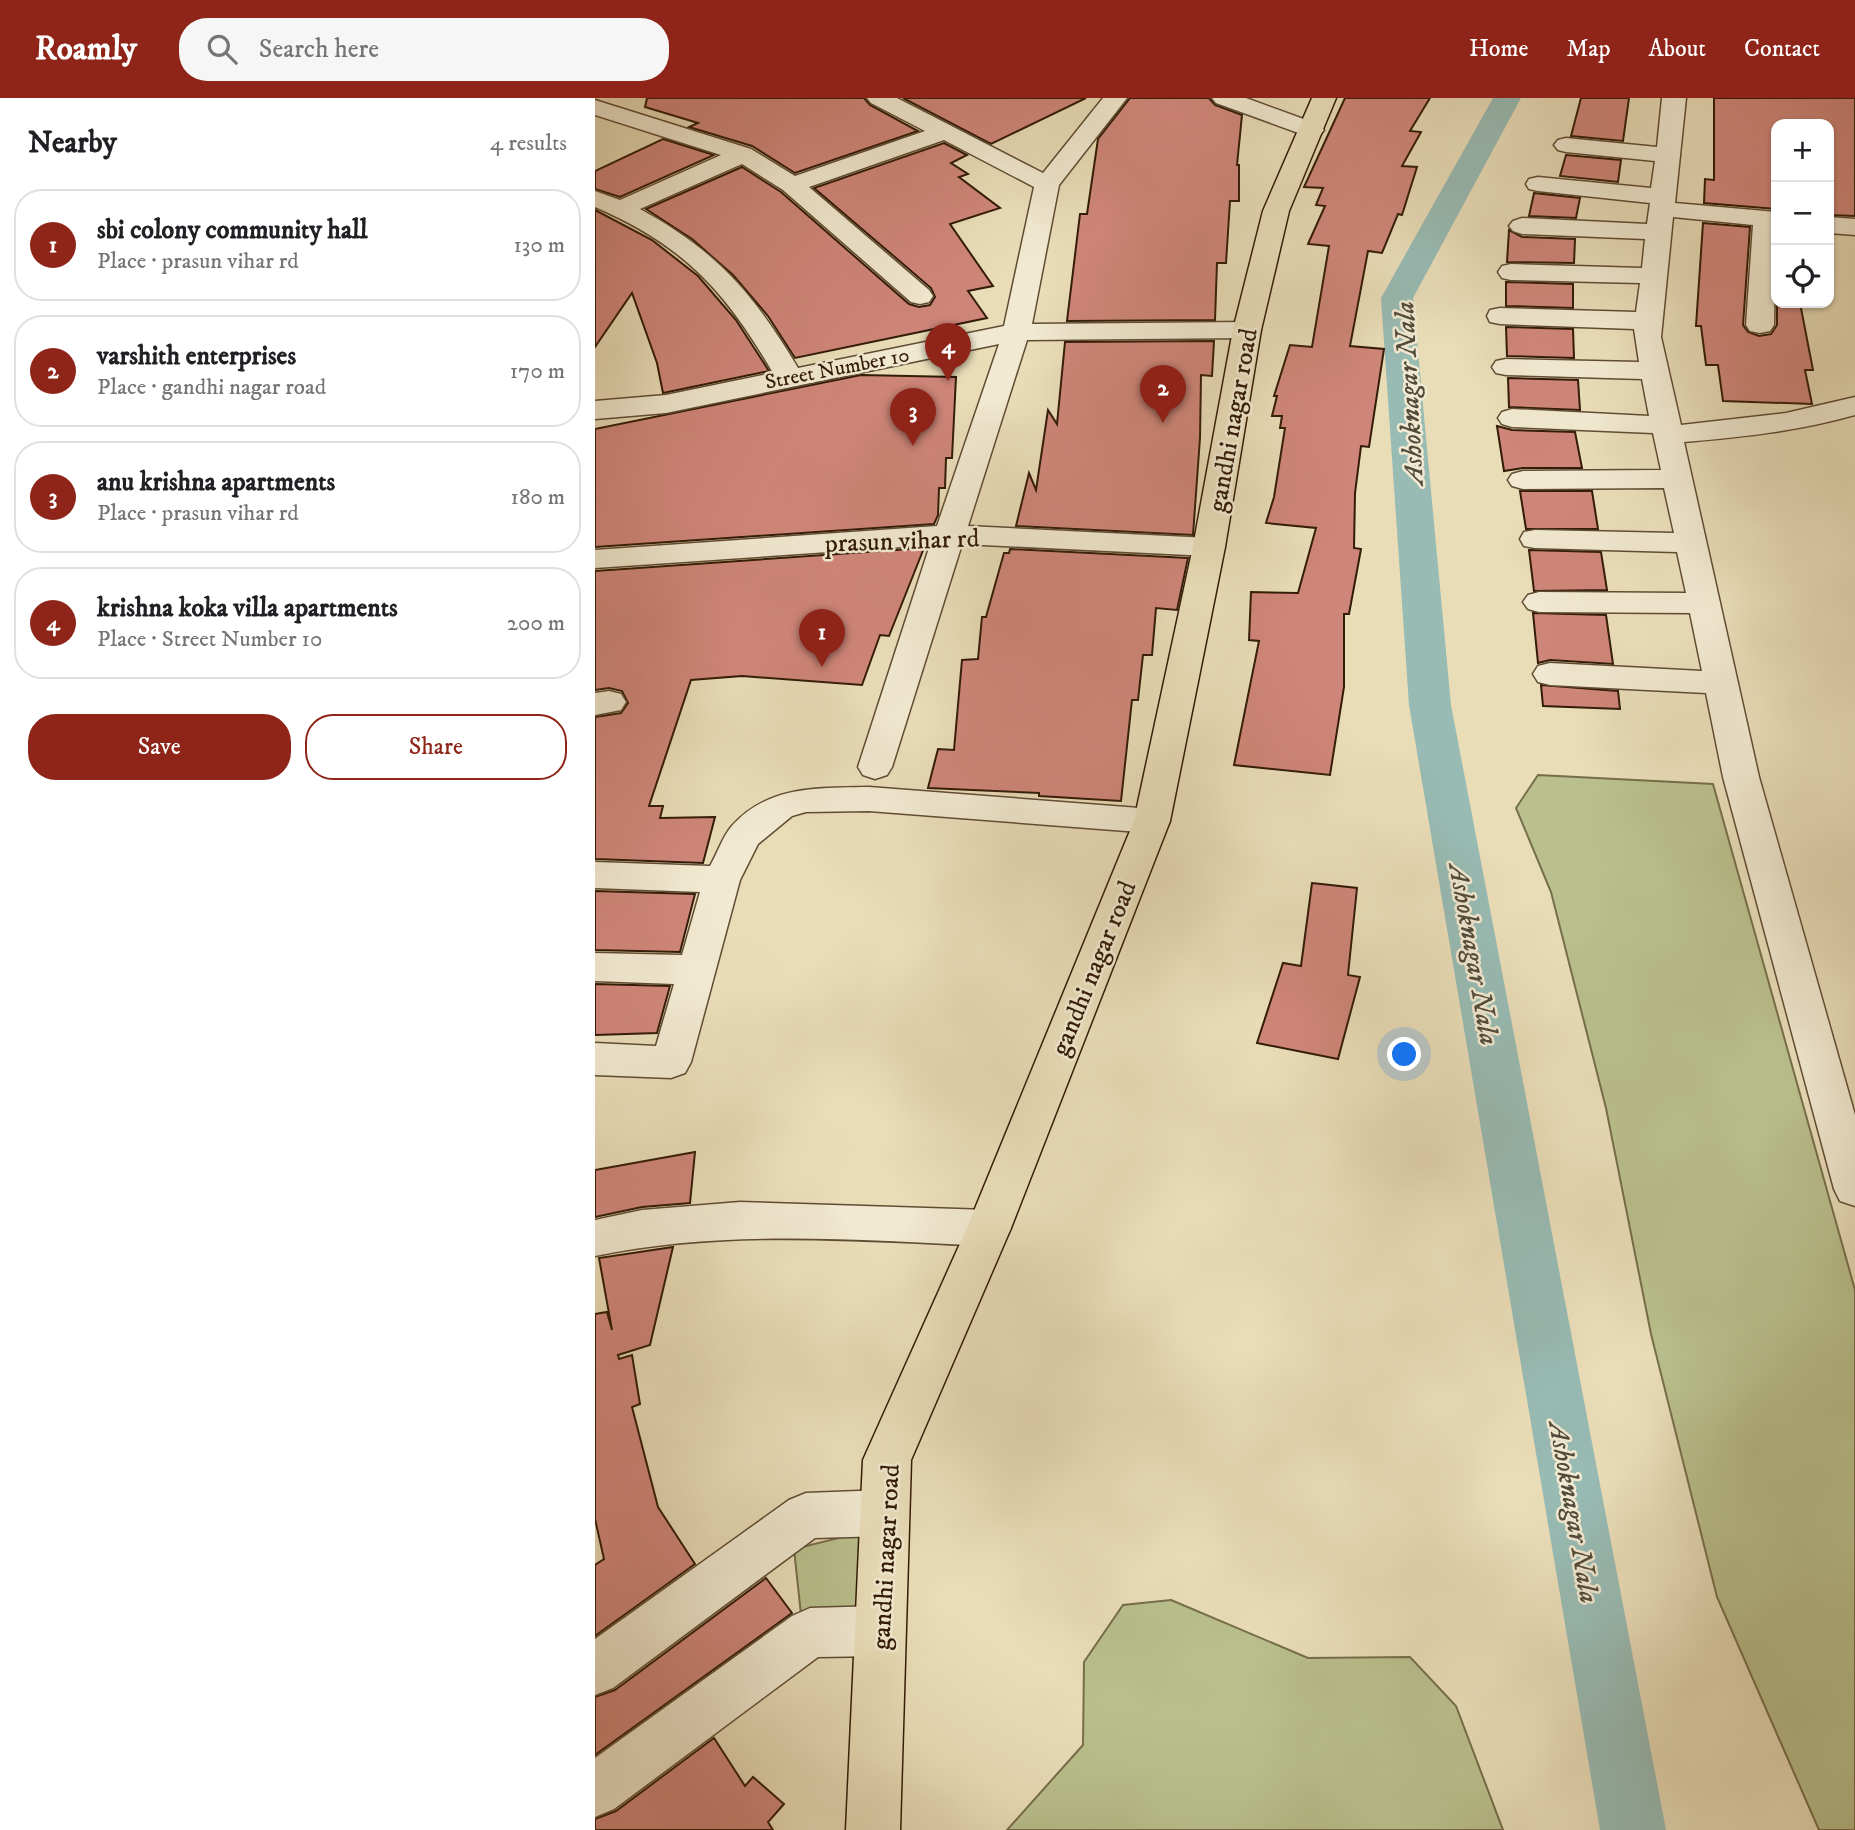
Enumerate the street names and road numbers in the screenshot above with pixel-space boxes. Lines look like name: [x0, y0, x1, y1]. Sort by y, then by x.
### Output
street label: gandhi nagar road: [1201, 326, 1266, 515]
street label: Street Number 10: [763, 342, 912, 396]
street label: prasun vihar rd: [823, 522, 980, 561]
street label: gandhi nagar road: [1044, 876, 1145, 1061]
street label: gandhi nagar road: [865, 1463, 908, 1651]

